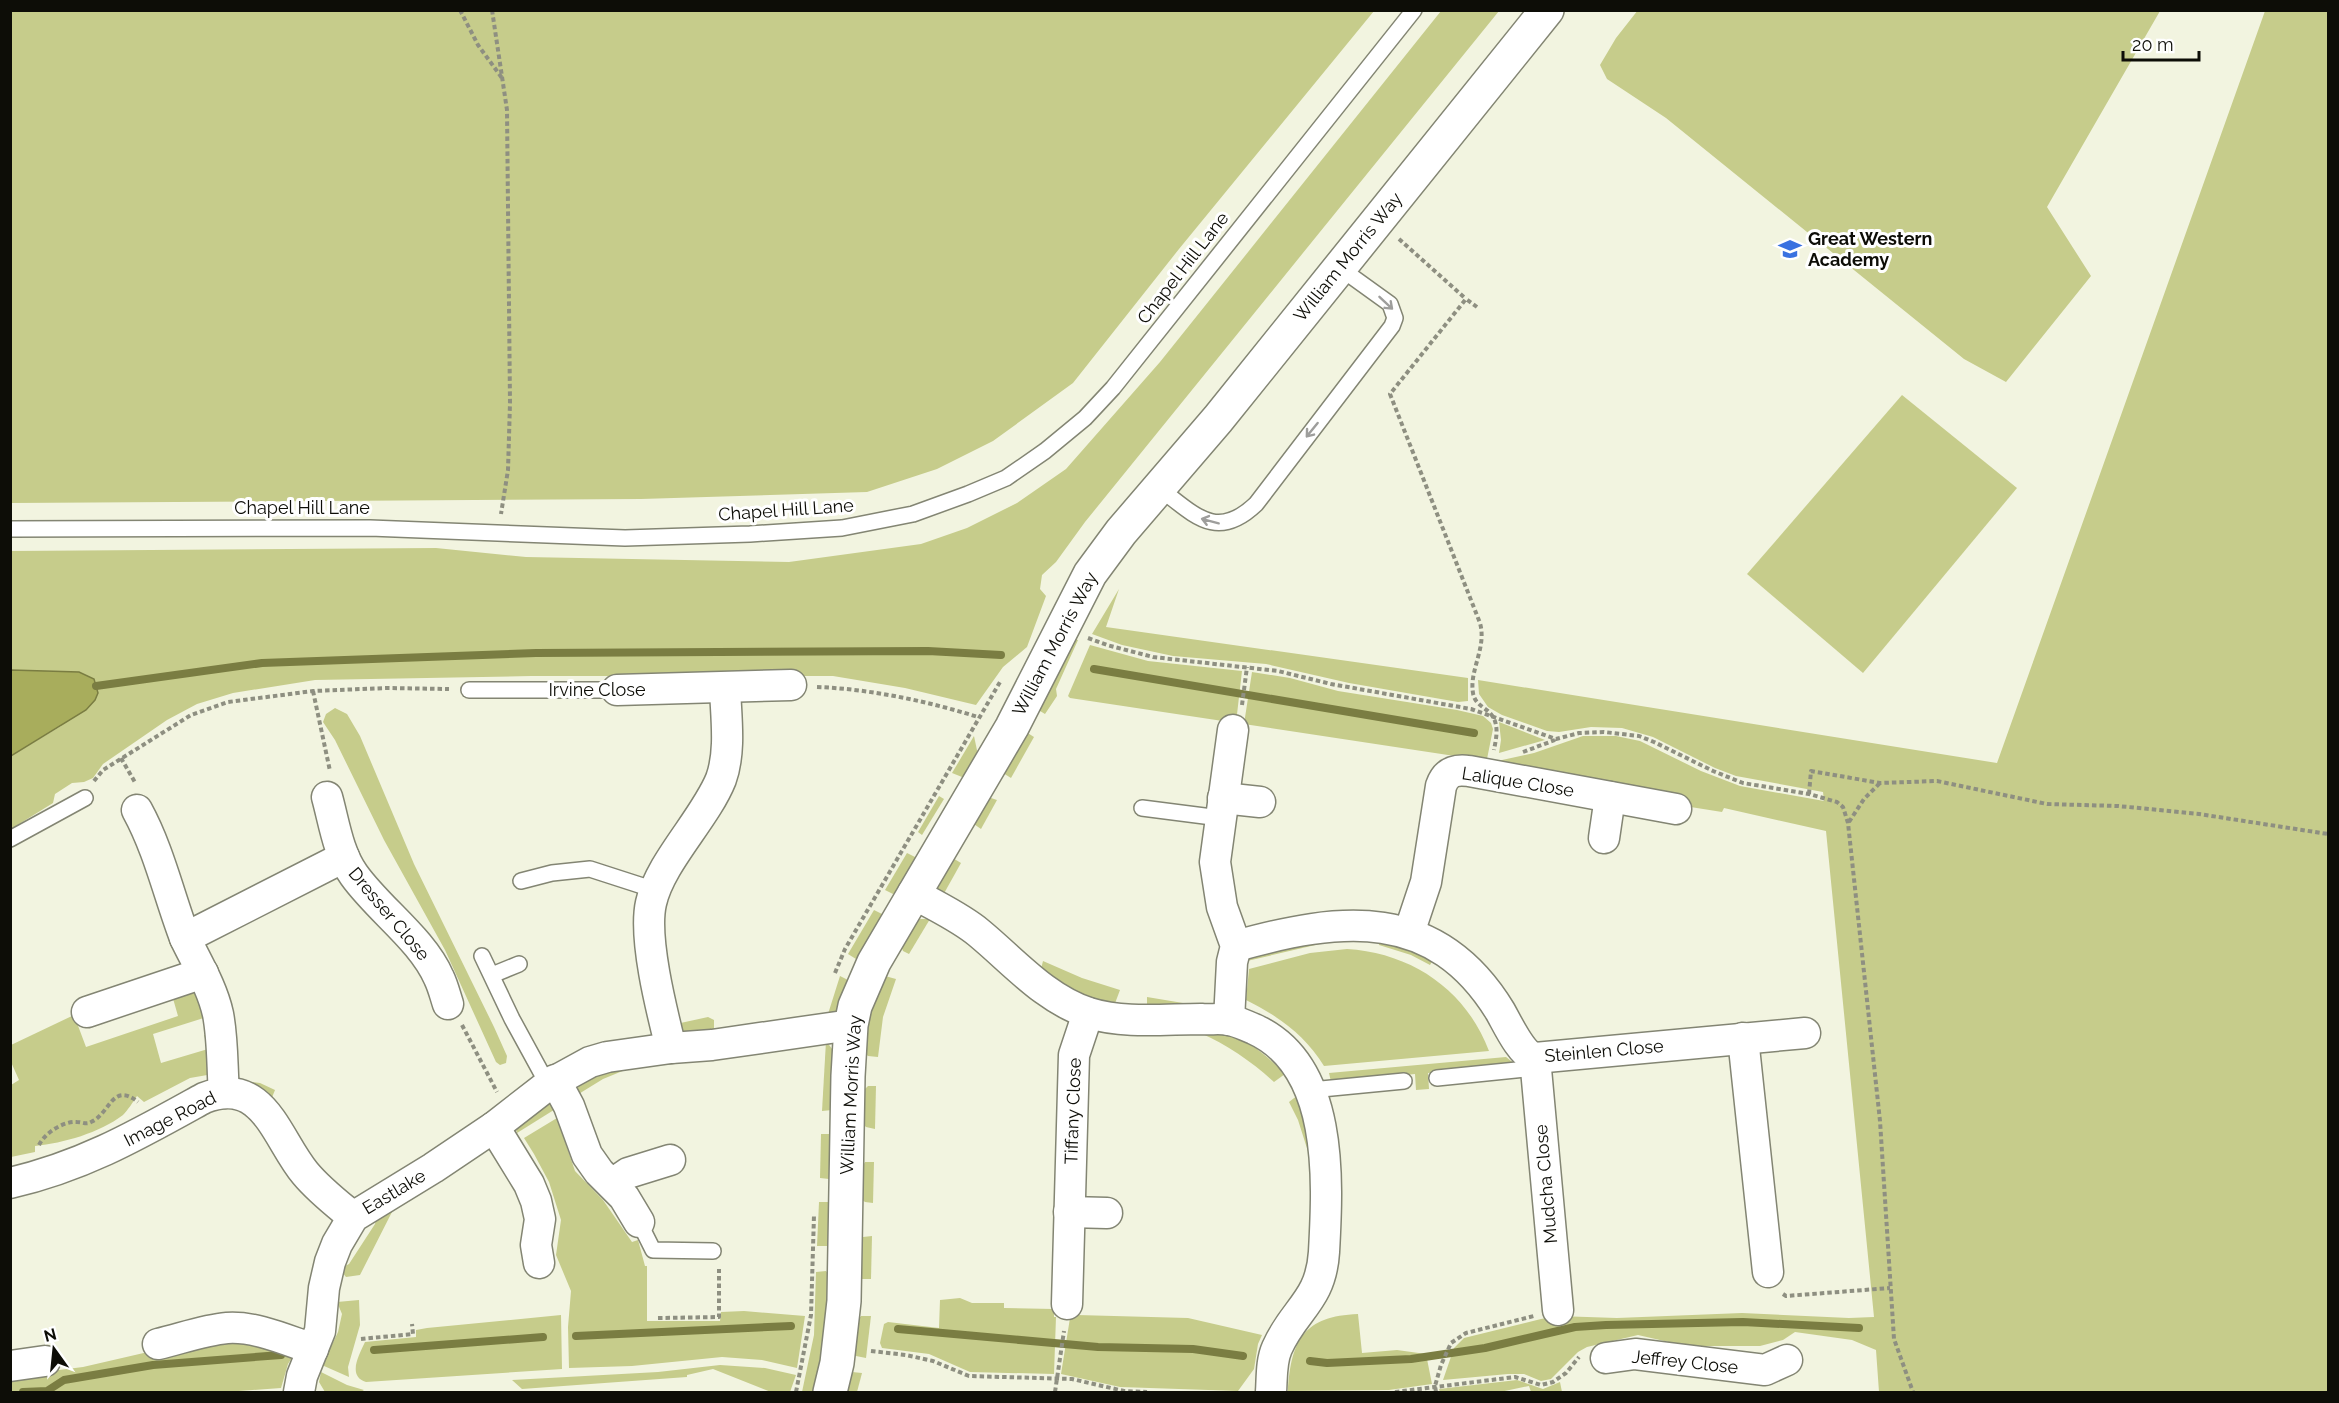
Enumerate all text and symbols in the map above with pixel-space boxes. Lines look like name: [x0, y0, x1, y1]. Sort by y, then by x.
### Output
scale bar: [2123, 24, 2200, 62]
text: 20 m: [2132, 34, 2174, 55]
street label: William Morris Way: [1289, 188, 1406, 326]
street label: Chapel Hill Lane: [1133, 207, 1233, 328]
place label: Great Western Academy: [1808, 228, 1932, 270]
school or university icon: Great Western Academy: [1777, 236, 1803, 262]
one-way arrow: [1379, 296, 1394, 310]
one-way arrow: [1305, 422, 1319, 437]
street label: Chapel Hill Lane: [718, 494, 855, 525]
street label: Chapel Hill Lane: [234, 497, 370, 518]
one-way arrow: [1200, 514, 1219, 525]
street label: William Morris Way: [1008, 568, 1102, 719]
street label: Irvine Close: [548, 679, 646, 700]
street label: Lalique Close: [1460, 762, 1576, 801]
street label: Dresser Close: [344, 863, 435, 965]
street label: William Morris Way: [836, 1014, 865, 1175]
street label: Steinlen Close: [1544, 1035, 1665, 1066]
street label: Tiffany Close: [1060, 1057, 1085, 1165]
street label: Image Road: [120, 1086, 219, 1151]
street label: Mudcha Close: [1530, 1123, 1561, 1245]
street label: Eastlake: [358, 1164, 429, 1219]
north arrow: [24, 1319, 84, 1379]
text: N: [42, 1324, 59, 1346]
street label: Jeffrey Close: [1631, 1345, 1740, 1378]

